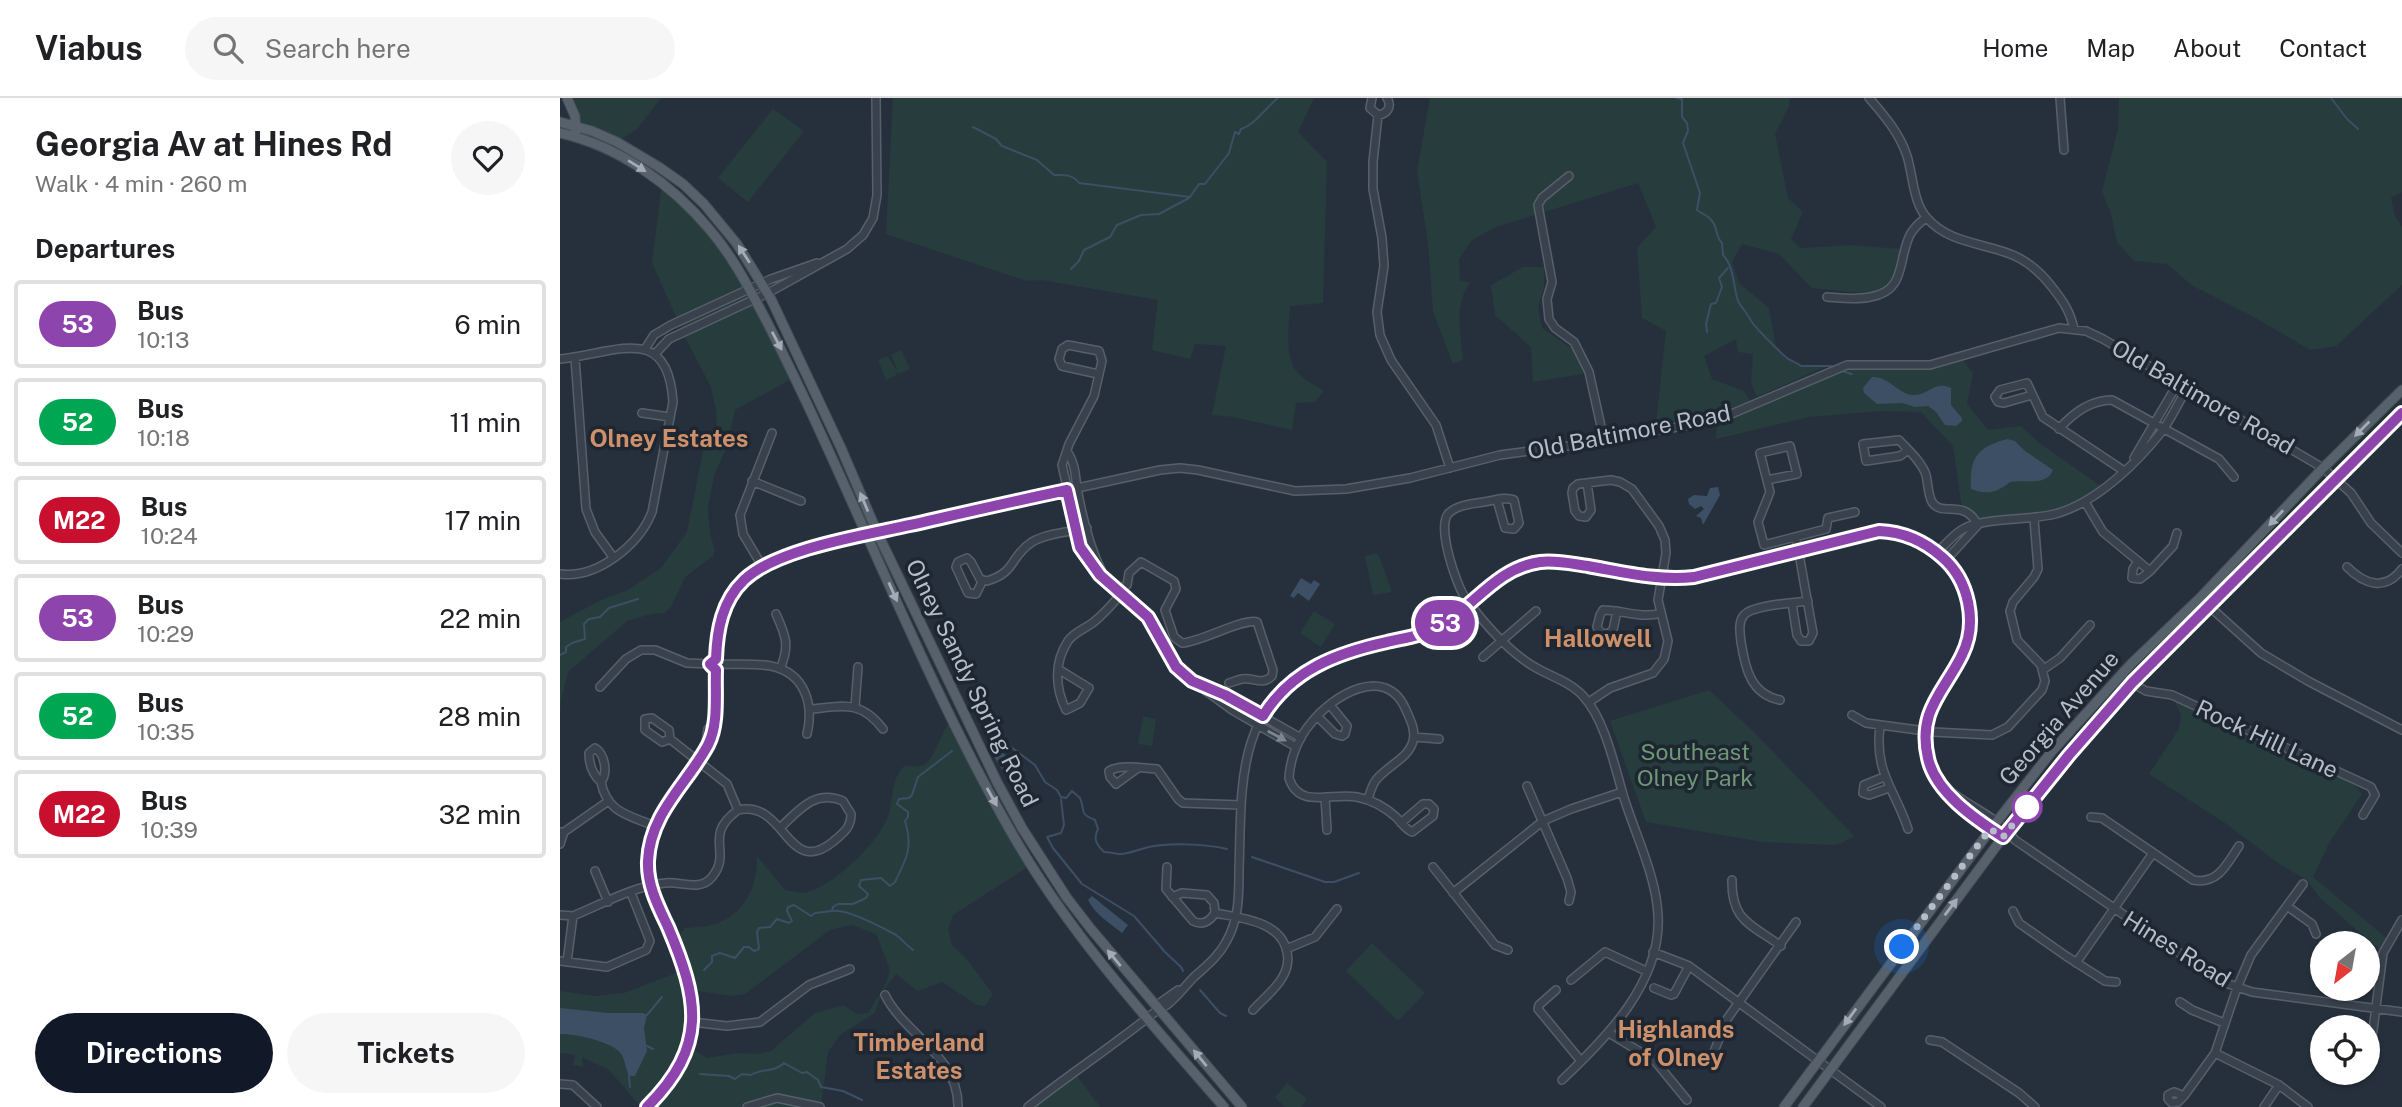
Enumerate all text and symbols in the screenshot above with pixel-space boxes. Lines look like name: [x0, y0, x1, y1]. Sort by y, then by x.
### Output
search box: [185, 17, 675, 80]
text: Viabus: [35, 29, 143, 67]
icon: search: [209, 29, 247, 67]
text: Search here: [265, 33, 411, 64]
text: Home: [1982, 34, 2048, 62]
text: Map: [2086, 34, 2135, 62]
text: About: [2173, 34, 2241, 62]
text: Contact: [2279, 34, 2367, 62]
button: heart: [451, 121, 525, 195]
text: Georgia Av at Hines Rd: [35, 125, 392, 163]
one-way arrow: [628, 160, 647, 173]
text: Walk · 4 min · 260 m: [35, 170, 248, 197]
text: Departures: [35, 233, 175, 264]
one-way arrow: [737, 244, 750, 263]
text: Bus: [137, 295, 184, 326]
text: 6 min: [454, 309, 521, 340]
text: 53: [61, 310, 94, 338]
text: 10:13: [137, 326, 189, 353]
one-way arrow: [771, 332, 783, 351]
street label: Old Baltimore Road: [2107, 333, 2299, 460]
text: Bus: [137, 393, 184, 424]
street label: Old Baltimore Road: [1525, 399, 1733, 464]
text: 11 min: [449, 407, 521, 438]
text: 52: [62, 408, 93, 436]
one-way arrow: [2354, 420, 2371, 437]
text: 10:18: [137, 424, 190, 451]
district label: Olney Estates: [589, 424, 749, 452]
text: Bus: [141, 491, 188, 522]
one-way arrow: [858, 492, 870, 512]
text: 17 min: [444, 505, 521, 536]
text: M22: [53, 506, 106, 534]
one-way arrow: [2267, 509, 2284, 526]
text: 10:24: [141, 522, 198, 549]
street label: Olney Sandy Spring Road: [901, 555, 1044, 811]
one-way arrow: [887, 582, 899, 602]
text: Bus: [137, 589, 184, 620]
line badge: 53: [1414, 600, 1477, 646]
text: 22 min: [440, 603, 521, 634]
text: 53: [61, 604, 94, 632]
text: 53: [1429, 609, 1461, 637]
text: 10:29: [137, 620, 194, 647]
district label: Hallowell: [1544, 624, 1652, 652]
street label: Georgia Avenue: [1993, 645, 2124, 790]
text: Bus: [137, 687, 184, 718]
street label: Rock Hill Lane: [2192, 694, 2343, 783]
text: 28 min: [438, 701, 521, 732]
text: 52: [62, 702, 93, 730]
text: 10:35: [137, 718, 195, 745]
one-way arrow: [1267, 730, 1287, 742]
park label: Southeast Olney Park: [1637, 738, 1753, 791]
text: Bus: [141, 785, 188, 816]
one-way arrow: [986, 787, 997, 807]
unlabelled marker: [2012, 792, 2042, 822]
text: 32 min: [439, 799, 521, 830]
text: M22: [53, 800, 106, 828]
text: 10:39: [141, 816, 198, 843]
one-way arrow: [1944, 898, 1958, 916]
street label: Hines Road: [2119, 905, 2236, 992]
your location: [1884, 929, 1919, 964]
north arrow: [2310, 931, 2380, 1001]
map controls: [2310, 931, 2380, 1085]
one-way arrow: [1107, 949, 1122, 966]
one-way arrow: [1843, 1008, 1857, 1026]
button: Directions: [35, 1013, 273, 1093]
button: Tickets: [287, 1013, 525, 1093]
district label: Highlands of Olney: [1618, 1015, 1734, 1071]
button: locate: [2310, 1015, 2380, 1085]
district label: Timberland Estates: [853, 1028, 985, 1084]
one-way arrow: [1193, 1049, 1208, 1067]

